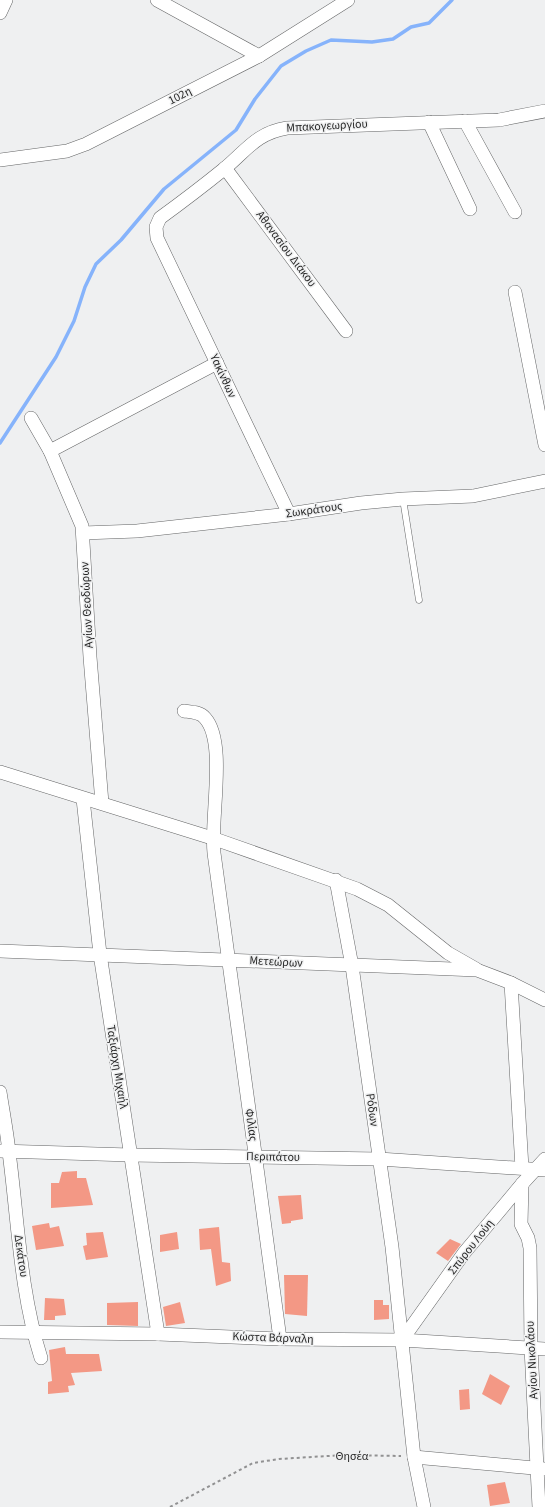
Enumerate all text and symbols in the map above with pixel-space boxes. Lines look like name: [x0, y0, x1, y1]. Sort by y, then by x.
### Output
street label: 102η: [165, 83, 195, 109]
street label: Μπακογεωργίου: [286, 115, 368, 137]
street label: Αθανασίου Διάκου: [252, 207, 320, 291]
street label: Υακίνθων: [205, 350, 241, 401]
street label: Σωκράτους: [285, 498, 343, 522]
street label: Αγίων Θεοδώρων: [76, 561, 98, 649]
street label: Μετεώρων: [249, 952, 303, 972]
street label: Ταξιάρχη Μιχαήλ: [102, 1024, 132, 1110]
street label: Ρόδων: [361, 1092, 383, 1128]
street label: Φιλίας: [240, 1108, 262, 1142]
street label: Περιπάτου: [246, 1148, 300, 1166]
street label: Σπύρου Λούη: [444, 1216, 498, 1278]
street label: Δεκάτου: [10, 1234, 32, 1278]
street label: Αγίου Νικολάου: [521, 1320, 543, 1400]
street label: Κώστα Βάρναλη: [232, 1328, 314, 1348]
street label: Θησέα: [336, 1448, 369, 1465]

